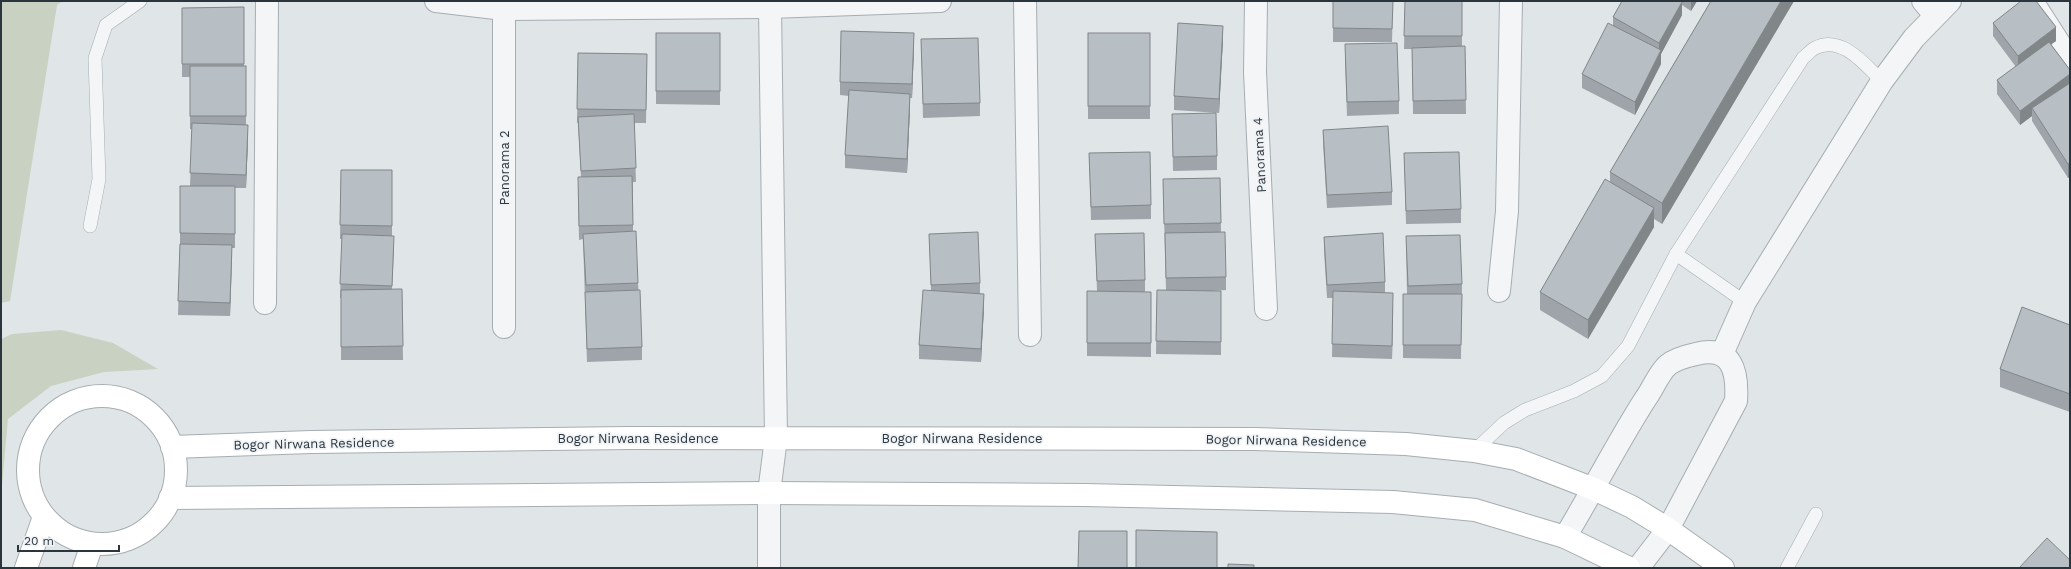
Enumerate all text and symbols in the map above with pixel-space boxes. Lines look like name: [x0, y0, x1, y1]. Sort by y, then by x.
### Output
street label: Panorama 4: [1250, 117, 1269, 193]
street label: Panorama 2: [497, 130, 512, 206]
street label: Bogor Nirwana Residence: [557, 431, 719, 446]
street label: Bogor Nirwana Residence: [881, 431, 1043, 446]
street label: Bogor Nirwana Residence: [1205, 432, 1367, 449]
street label: Bogor Nirwana Residence: [233, 435, 395, 452]
scale bar: [18, 527, 119, 553]
text: 20 m: [24, 534, 54, 548]

